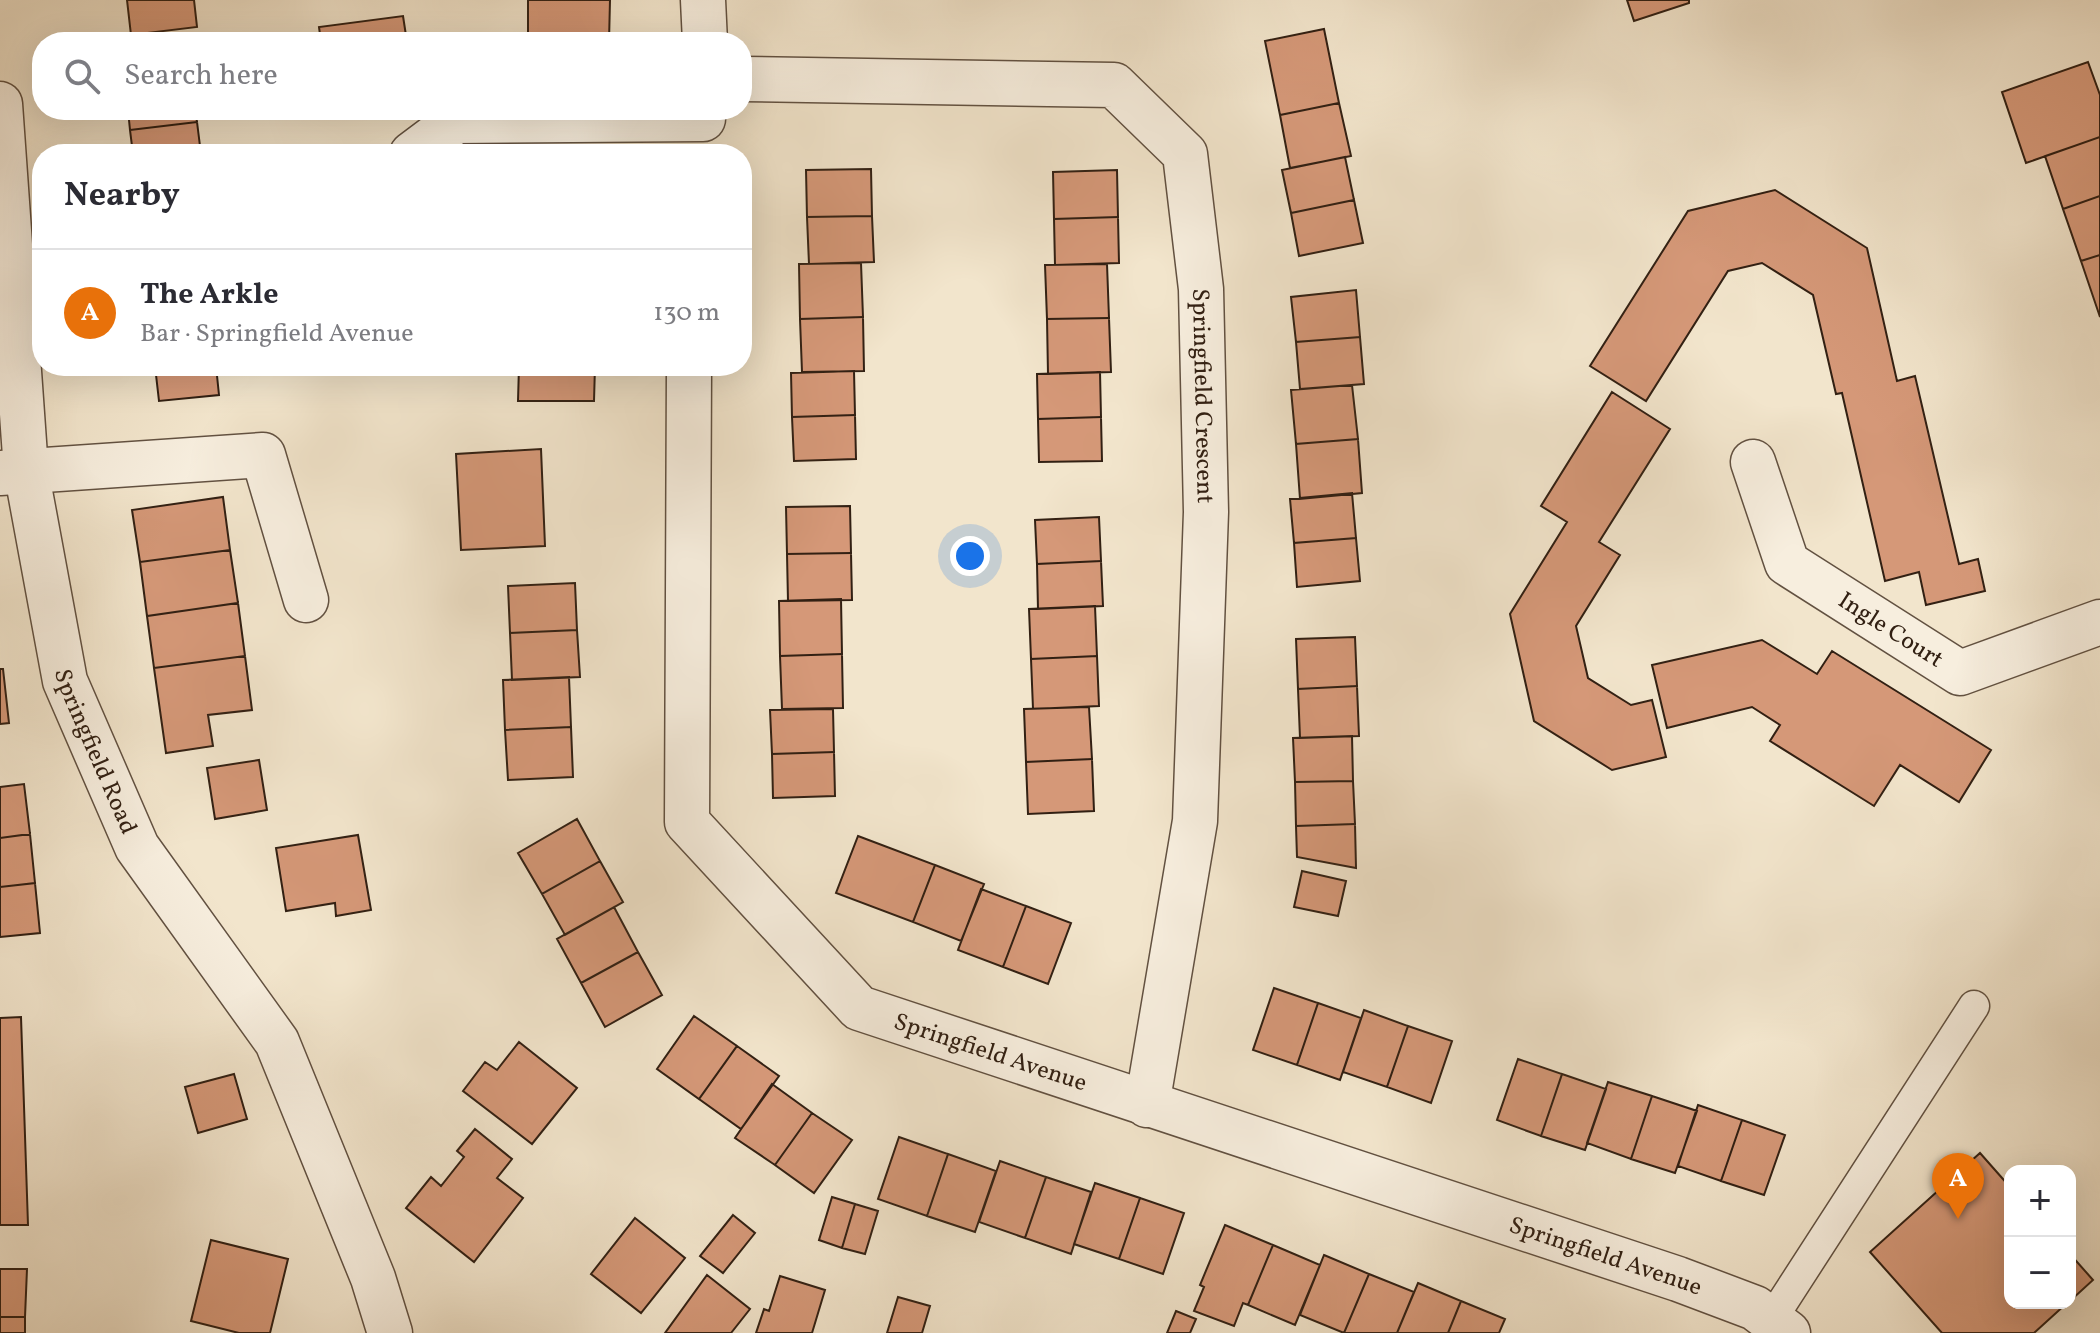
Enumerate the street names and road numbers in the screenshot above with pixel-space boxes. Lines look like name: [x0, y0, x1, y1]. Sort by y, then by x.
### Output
street label: Springfield Crescent: [1182, 288, 1221, 504]
street label: Ingle Court: [1831, 585, 1949, 677]
street label: Springfield Road: [44, 666, 144, 840]
street label: Springfield Avenue: [889, 1006, 1091, 1101]
street label: Springfield Avenue: [1504, 1209, 1706, 1305]

